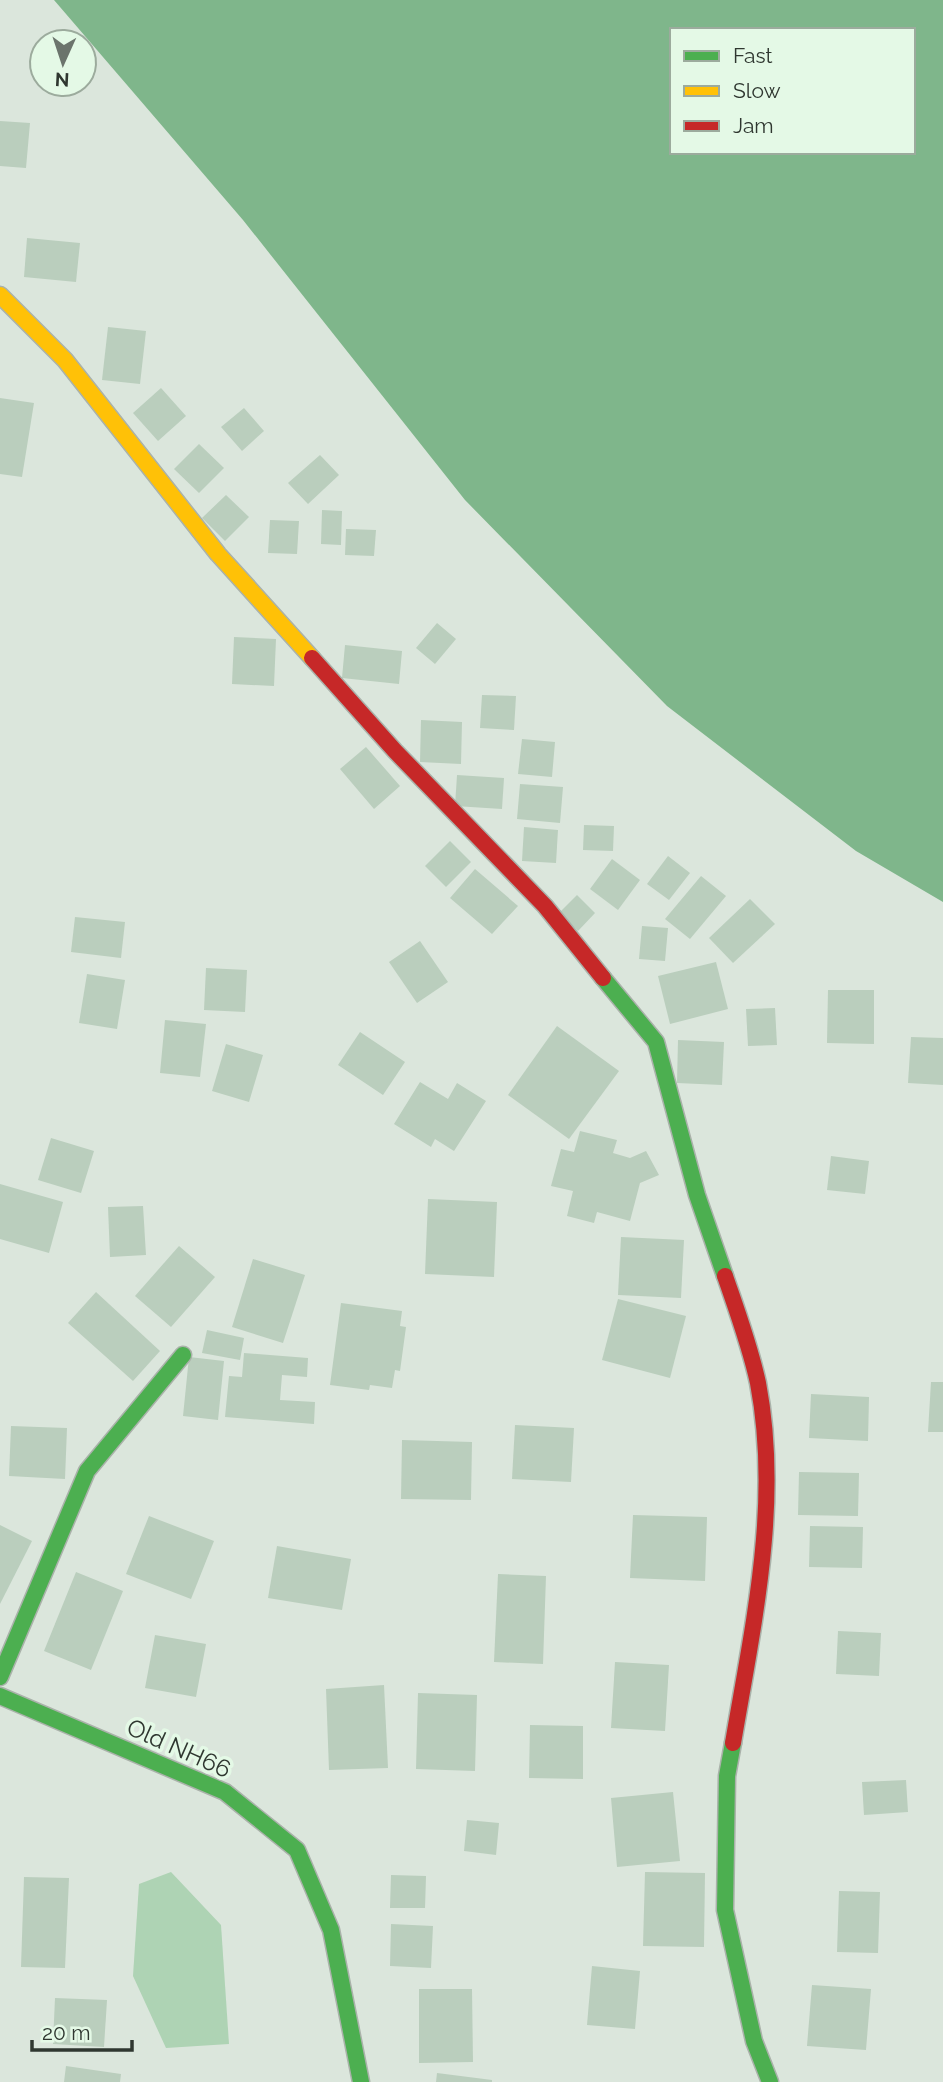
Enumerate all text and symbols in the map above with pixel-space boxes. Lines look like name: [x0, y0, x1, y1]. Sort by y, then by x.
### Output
north arrow: [28, 28, 98, 98]
legend: [670, 28, 915, 154]
text: Fast: [733, 43, 773, 68]
text: N: [54, 69, 70, 91]
text: Slow: [733, 78, 781, 103]
text: Jam: [733, 113, 774, 138]
street label: Old NH66: [122, 1712, 236, 1784]
scale bar: [32, 2008, 131, 2052]
text: 20 m: [42, 2020, 90, 2045]

